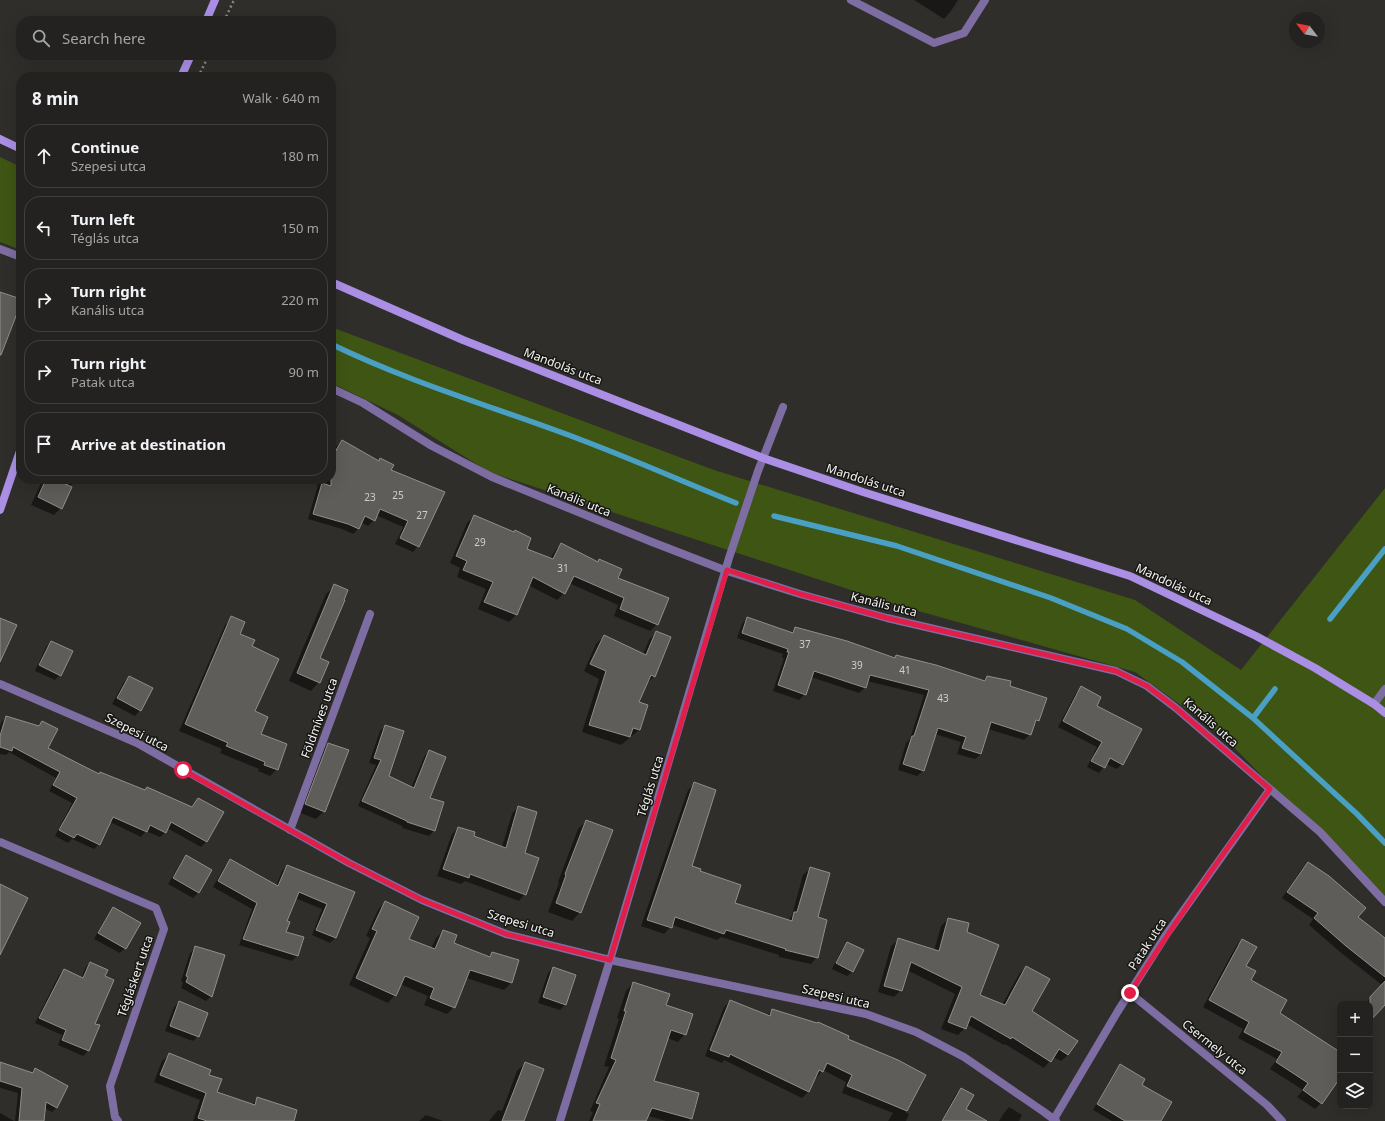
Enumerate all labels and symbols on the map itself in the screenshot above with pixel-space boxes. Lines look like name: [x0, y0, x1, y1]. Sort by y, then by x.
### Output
north arrow: [1289, 12, 1325, 48]
street label: Mandolás utca: [521, 343, 605, 389]
street label: Mandolás utca: [824, 459, 908, 501]
street label: Kanális utca: [544, 479, 614, 521]
house number: 25: [392, 488, 404, 502]
house number: 23: [364, 490, 376, 504]
house number: 27: [416, 508, 428, 522]
house number: 29: [474, 535, 486, 549]
street label: Mandolás utca: [1133, 559, 1215, 609]
house number: 31: [557, 561, 569, 575]
street label: Kanális utca: [849, 588, 919, 620]
house number: 37: [799, 637, 811, 651]
house number: 39: [851, 658, 863, 672]
house number: 41: [899, 663, 911, 677]
street label: Földmíves utca: [297, 676, 341, 760]
house number: 43: [937, 691, 949, 705]
street label: Kanális utca: [1180, 693, 1242, 751]
street label: Szepesi utca: [102, 709, 172, 755]
street label: Téglás utca: [633, 753, 667, 819]
route start: [174, 761, 192, 779]
street label: Szepesi utca: [485, 905, 557, 941]
street label: Patak utca: [1124, 915, 1170, 973]
street label: Tégláskert utca: [113, 933, 157, 1019]
street label: Szepesi utca: [800, 980, 872, 1012]
route end: [1121, 984, 1139, 1002]
street label: Csermely utca: [1179, 1015, 1251, 1079]

